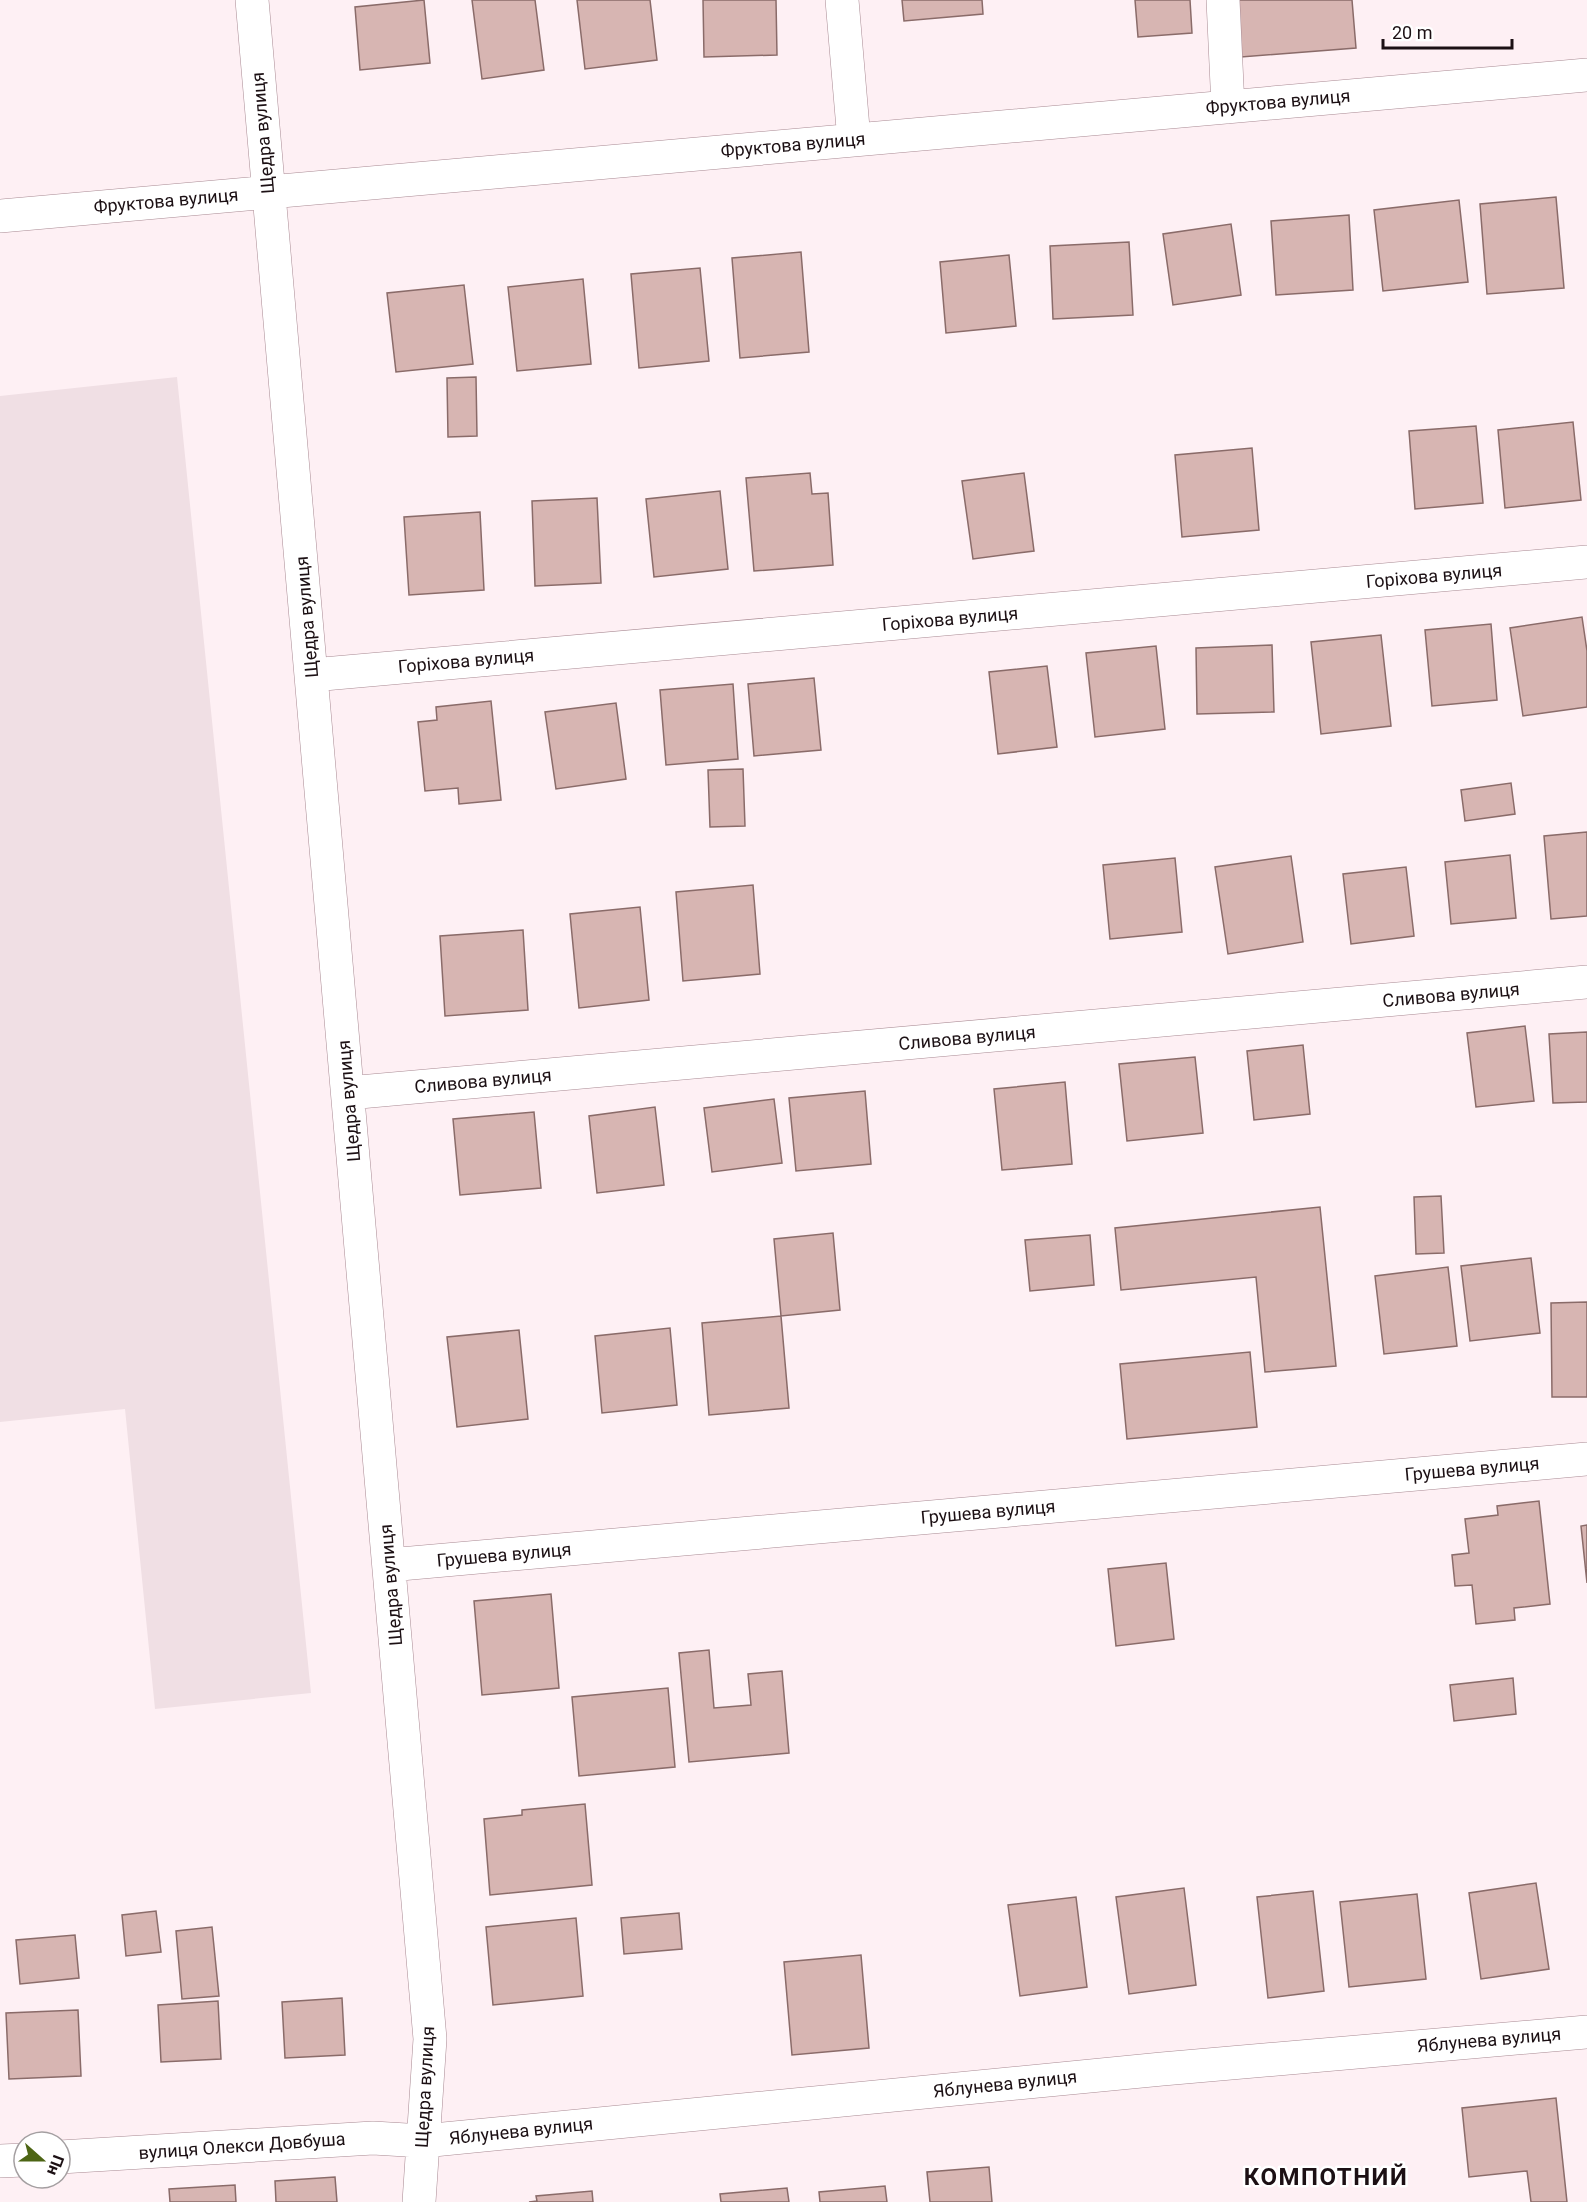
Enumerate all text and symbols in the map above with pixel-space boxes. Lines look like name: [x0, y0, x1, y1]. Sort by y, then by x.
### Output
scale bar: [1383, 12, 1512, 50]
text: 20 m: [1392, 22, 1432, 43]
street label: Щедра вулиця: [247, 71, 278, 195]
street label: Фруктова вулиця: [1205, 85, 1351, 118]
street label: Фруктова вулиця: [720, 128, 866, 161]
street label: Фруктова вулиця: [93, 184, 239, 217]
street label: Щедра вулиця: [291, 555, 322, 679]
street label: Горіхова вулиця: [1365, 559, 1503, 592]
street label: Горіхова вулиця: [881, 602, 1019, 635]
street label: Горіхова вулиця: [397, 644, 535, 677]
street label: Сливова вулиця: [1382, 978, 1520, 1011]
street label: Сливова вулиця: [898, 1021, 1036, 1054]
street label: Щедра вулиця: [333, 1039, 364, 1163]
street label: Сливова вулиця: [414, 1064, 552, 1097]
street label: Грушева вулиця: [1404, 1452, 1540, 1485]
street label: Грушева вулиця: [920, 1495, 1056, 1528]
street label: Щедра вулиця: [375, 1523, 406, 1647]
street label: Грушева вулиця: [436, 1538, 572, 1571]
street label: Яблунева вулиця: [1416, 2023, 1562, 2056]
street label: Щедра вулиця: [411, 2026, 438, 2148]
street label: Яблунева вулиця: [932, 2066, 1078, 2102]
street label: Яблунева вулиця: [448, 2113, 594, 2149]
street label: вулиця Олекси Довбуша: [138, 2128, 346, 2163]
north arrow: [12, 2130, 72, 2190]
text: Пн: [43, 2152, 68, 2178]
district label: КОМПОТНИЙ: [1244, 2163, 1408, 2191]

